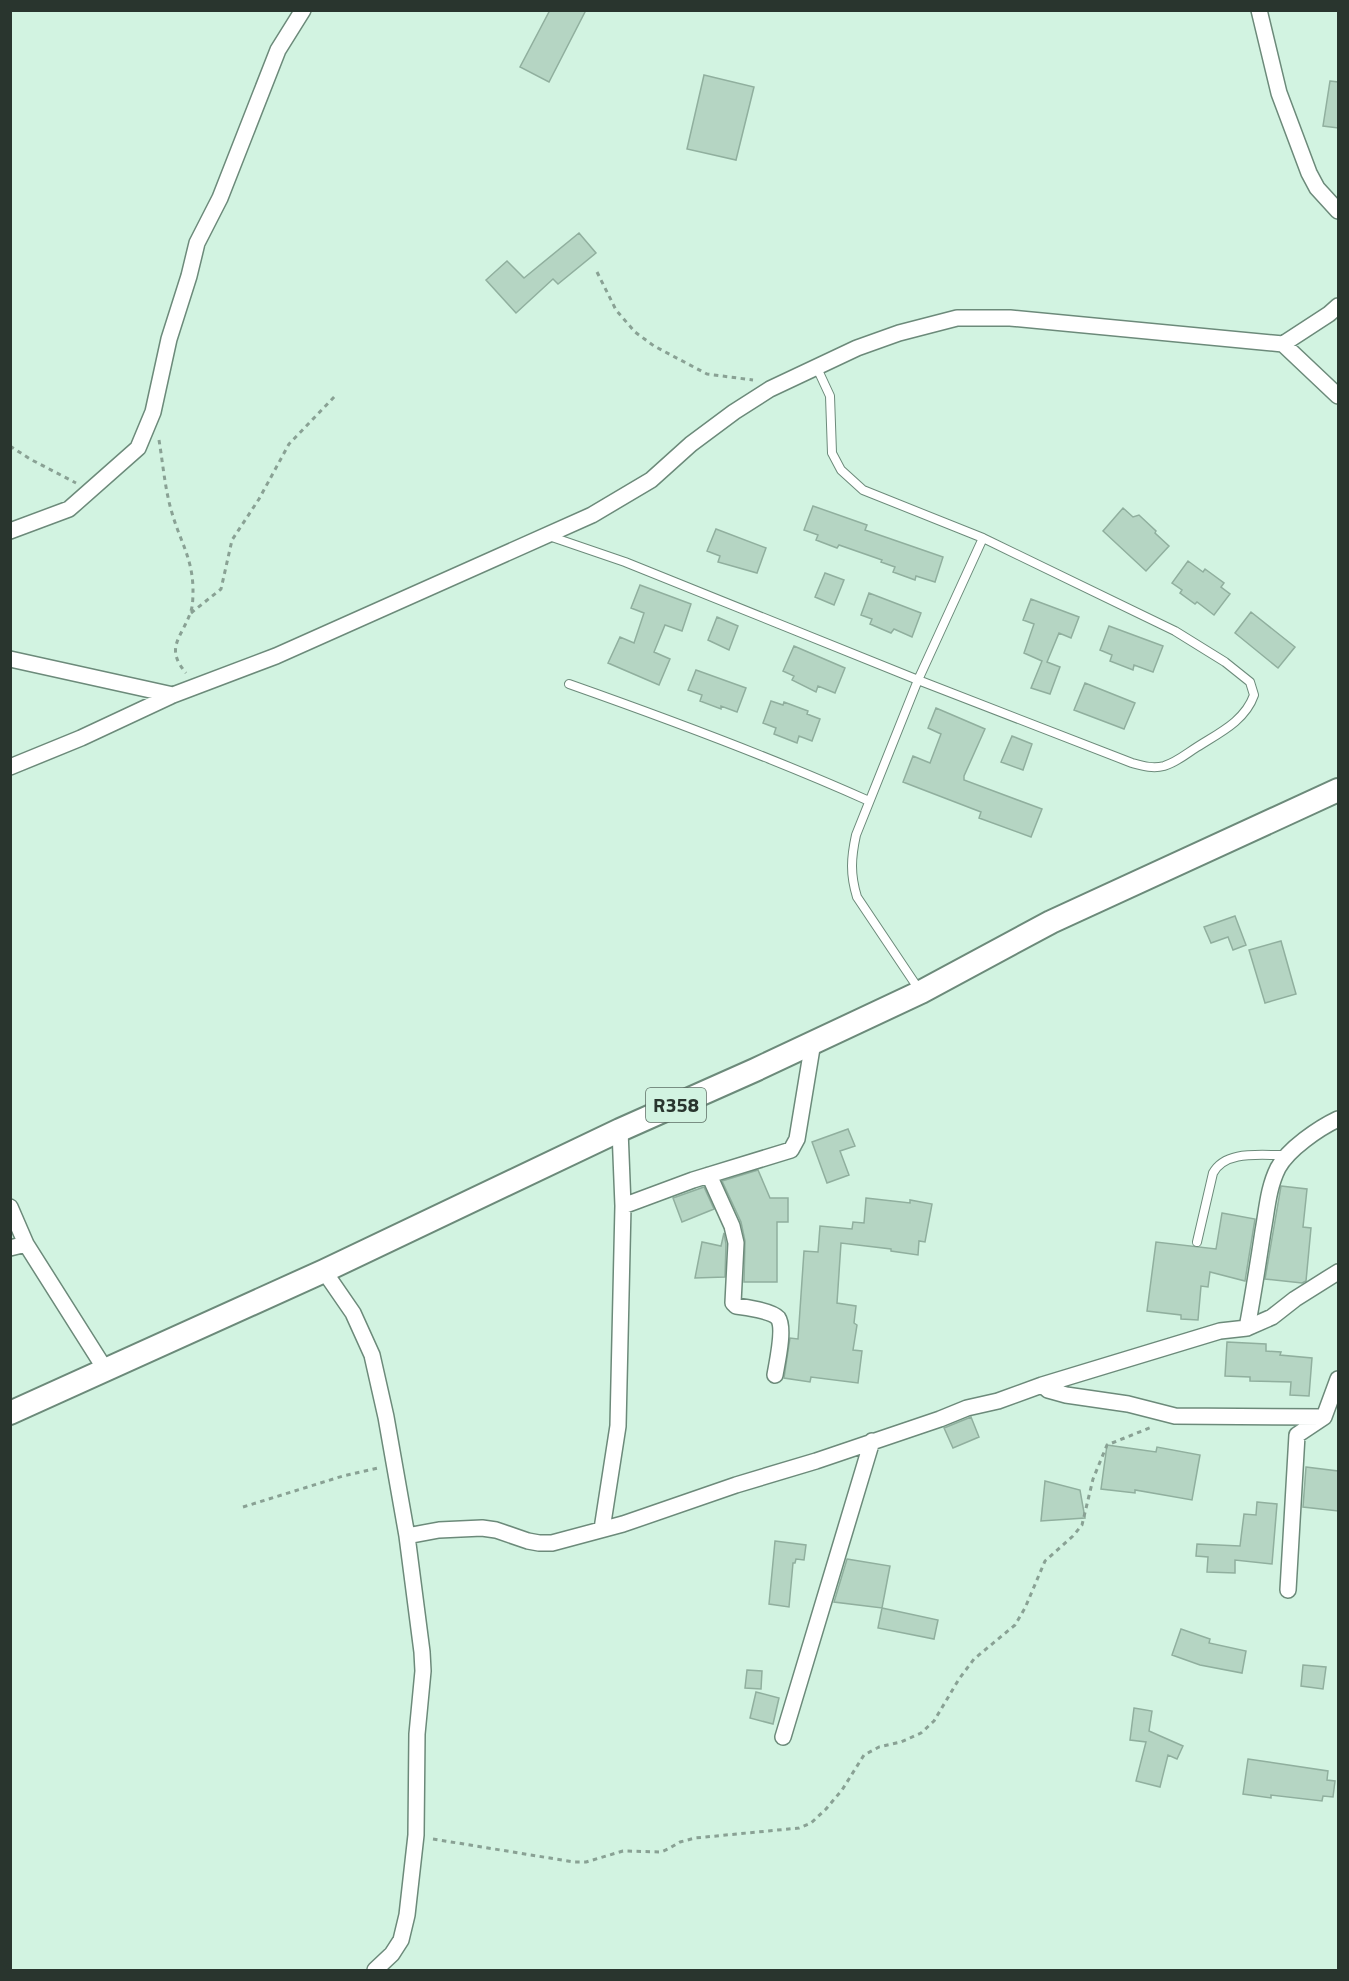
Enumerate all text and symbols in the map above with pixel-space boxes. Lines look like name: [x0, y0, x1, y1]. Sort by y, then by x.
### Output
road number: R358: [646, 1088, 706, 1122]

